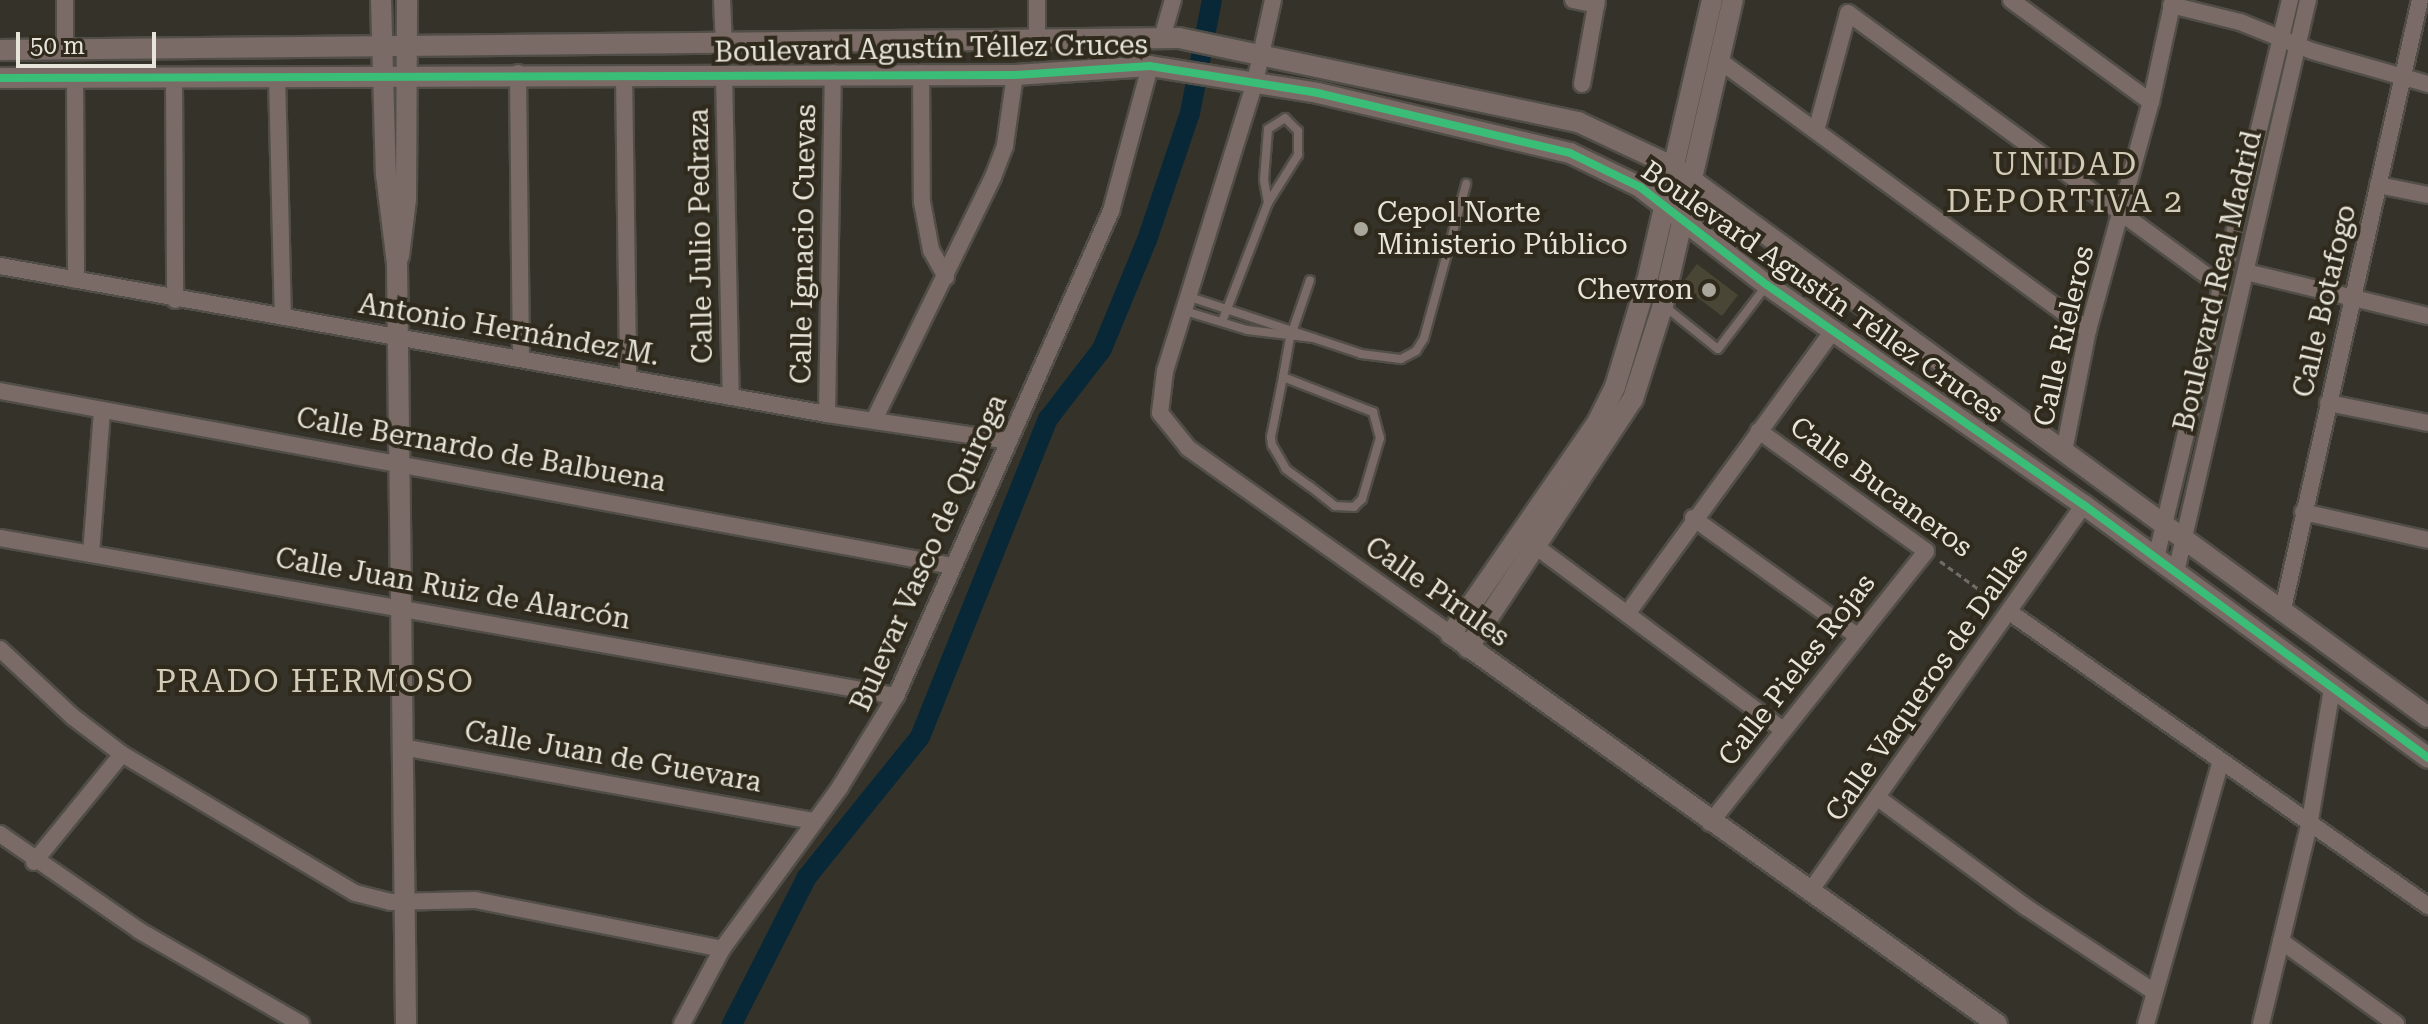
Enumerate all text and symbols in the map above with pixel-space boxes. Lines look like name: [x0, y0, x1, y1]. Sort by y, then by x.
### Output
scale bar: [20, 16, 160, 66]
street label: Boulevard Agustín Téllez Cruces: [714, 28, 1148, 70]
text: 50 m: [30, 32, 85, 60]
street label: Calle Ignacio Cuevas: [785, 104, 823, 384]
street label: Calle Julio Pedraza: [682, 108, 720, 364]
street label: Boulevard Real Madrid: [2167, 128, 2269, 434]
district label: UNIDAD DEPORTIVA 2: [1946, 146, 2184, 221]
street label: Boulevard Agustín Téllez Cruces: [1635, 154, 2009, 430]
place label: Cepol Norte Ministerio Público: [1377, 196, 1628, 262]
street label: Calle Botafogo: [2286, 201, 2364, 401]
marker: Cepol Norte Ministerio Público: [1352, 220, 1370, 238]
street label: Calle Rieleros: [2027, 242, 2101, 430]
place label: Chevron: [1577, 273, 1693, 307]
marker: Chevron: [1700, 281, 1718, 299]
street label: Antonio Hernández M.: [356, 287, 662, 373]
street label: Bulevar Vasco de Quiroga: [844, 389, 1014, 717]
street label: Calle Bernardo de Balbuena: [294, 401, 668, 499]
street label: Calle Bucaneros: [1783, 410, 1979, 564]
street label: Calle Pirules: [1358, 530, 1516, 654]
street label: Calle Vaqueros de Dallas: [1819, 538, 2035, 828]
street label: Calle Juan Ruiz de Alarcón: [273, 541, 633, 637]
street label: Calle Pieles Rojas: [1712, 567, 1882, 773]
district label: PRADO HERMOSO: [155, 662, 475, 700]
street label: Calle Juan de Guevara: [462, 714, 764, 800]

